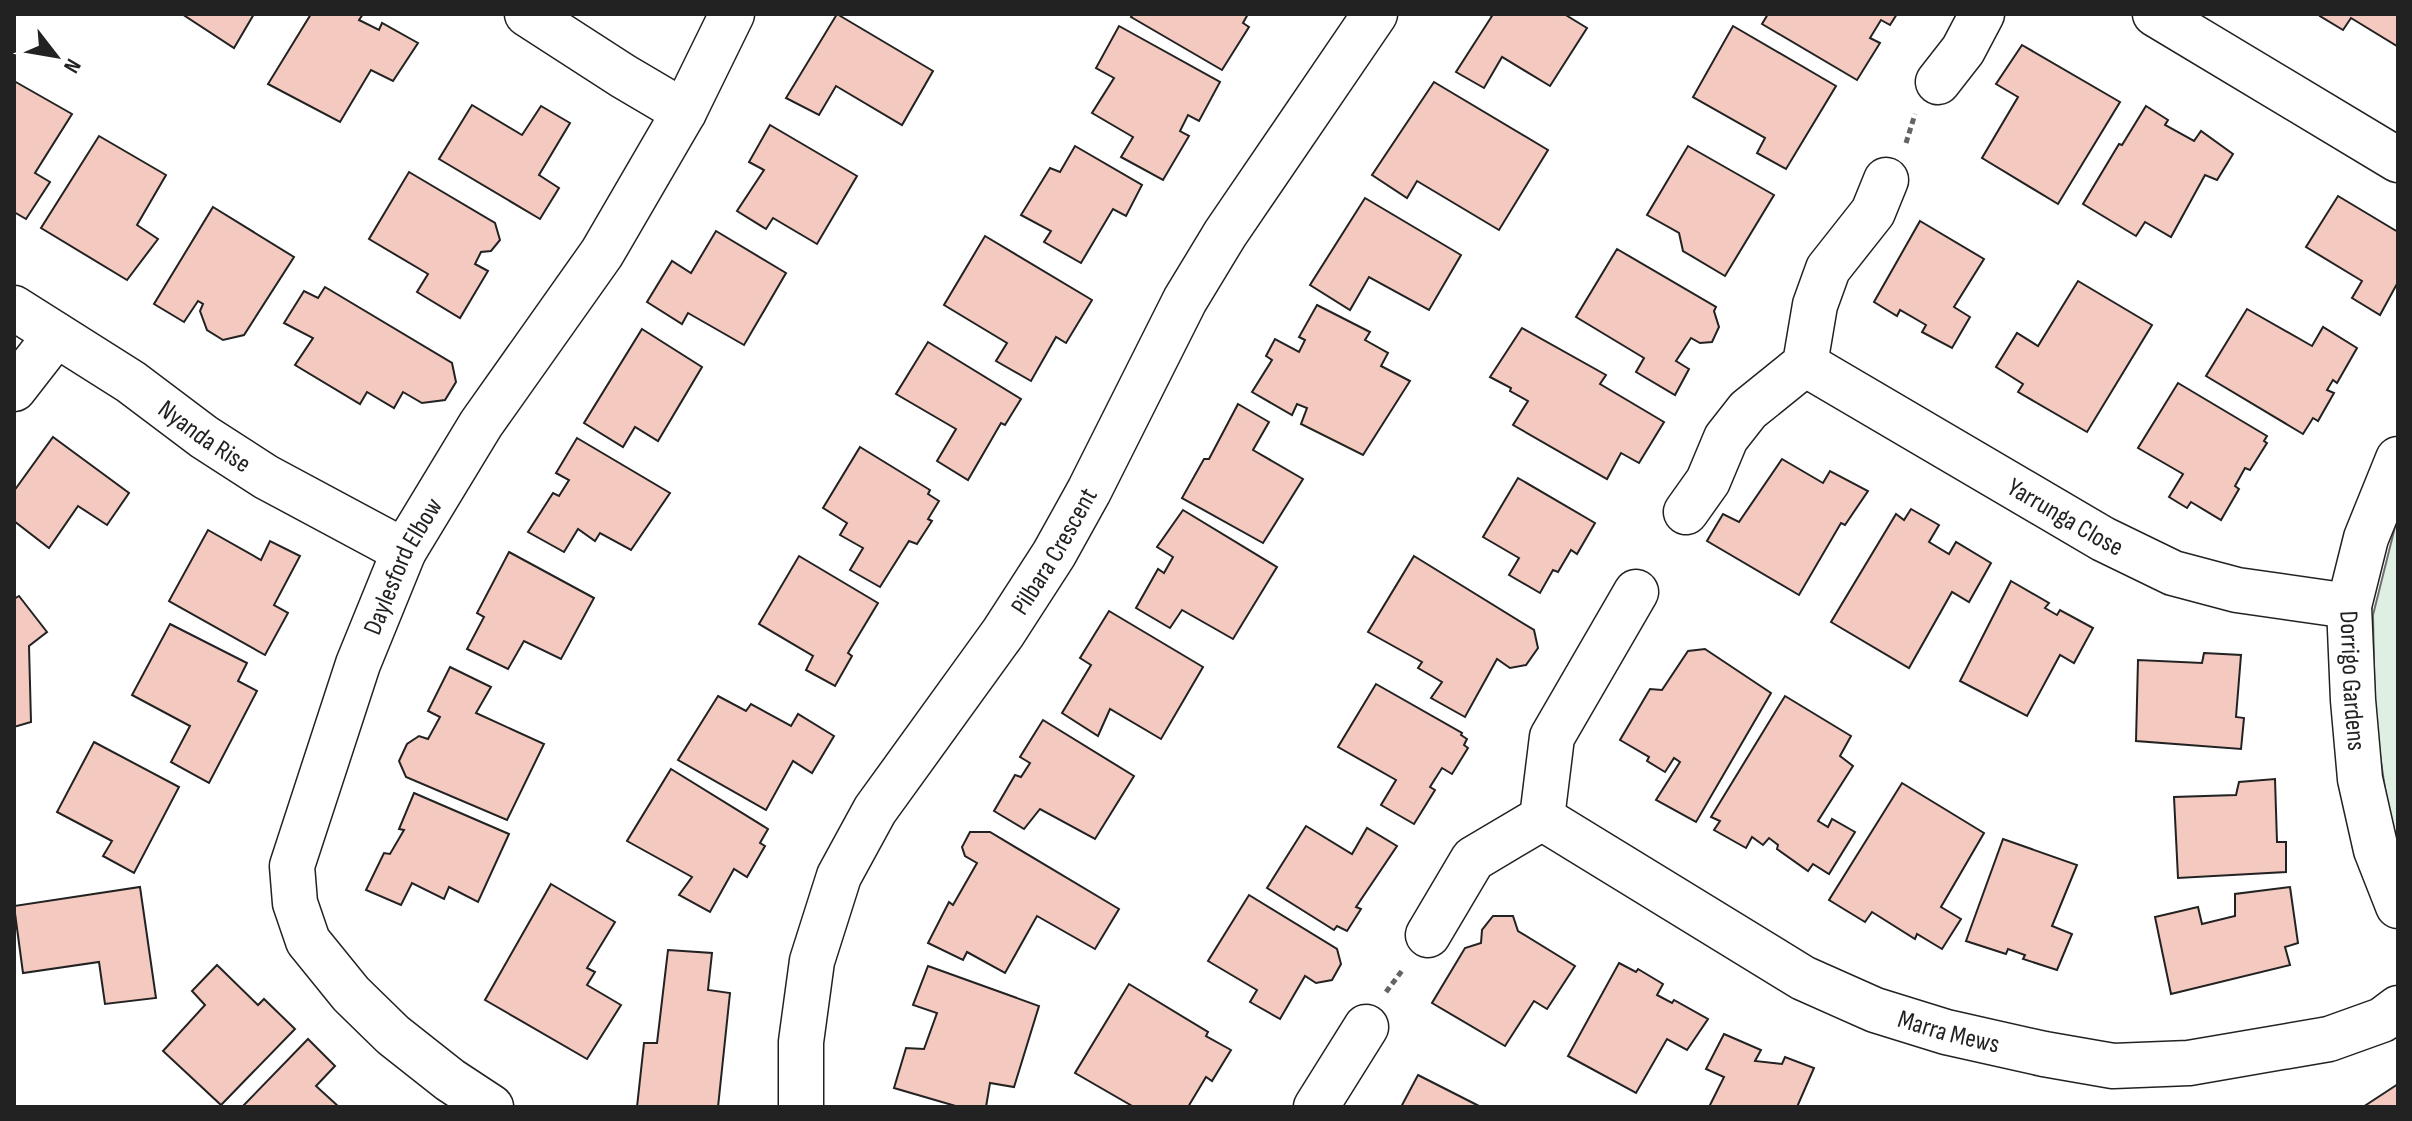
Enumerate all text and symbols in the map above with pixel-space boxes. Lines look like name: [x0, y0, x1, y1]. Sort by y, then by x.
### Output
north arrow: [16, 16, 96, 96]
text: N: [57, 54, 86, 78]
street label: Nyanda Rise: [152, 394, 256, 480]
street label: Yarrunga Close: [2001, 472, 2128, 563]
street label: Pilbara Crescent: [1005, 483, 1105, 621]
street label: Daylesford Elbow: [358, 492, 450, 640]
street label: Dorrigo Gardens: [2332, 610, 2371, 752]
street label: Marra Mews: [1894, 1004, 2002, 1061]

